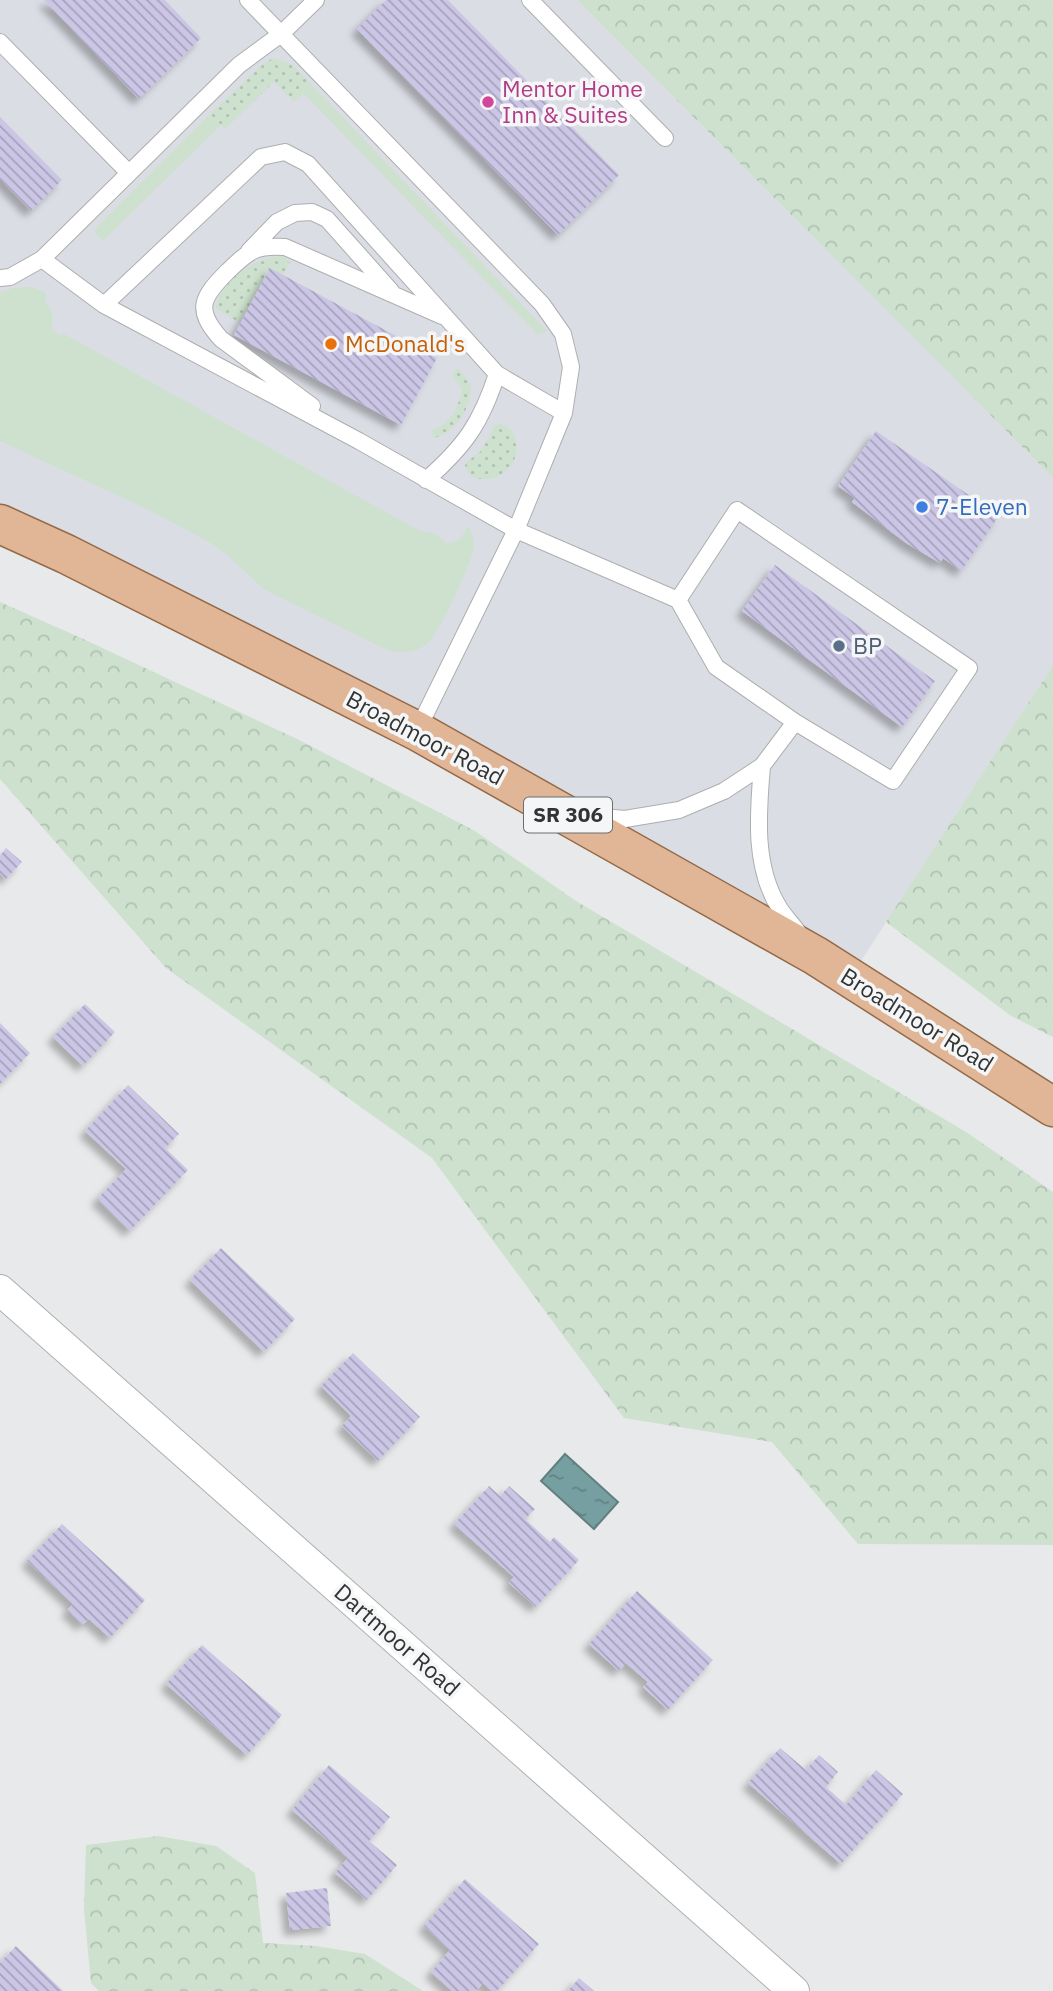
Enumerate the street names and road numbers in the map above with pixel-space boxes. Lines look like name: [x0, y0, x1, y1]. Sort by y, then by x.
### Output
street label: Broadmoor Road: [341, 683, 510, 791]
road number: SR 306: [524, 798, 612, 832]
street label: Broadmoor Road: [836, 960, 999, 1078]
street label: Dartmoor Road: [329, 1576, 467, 1702]

